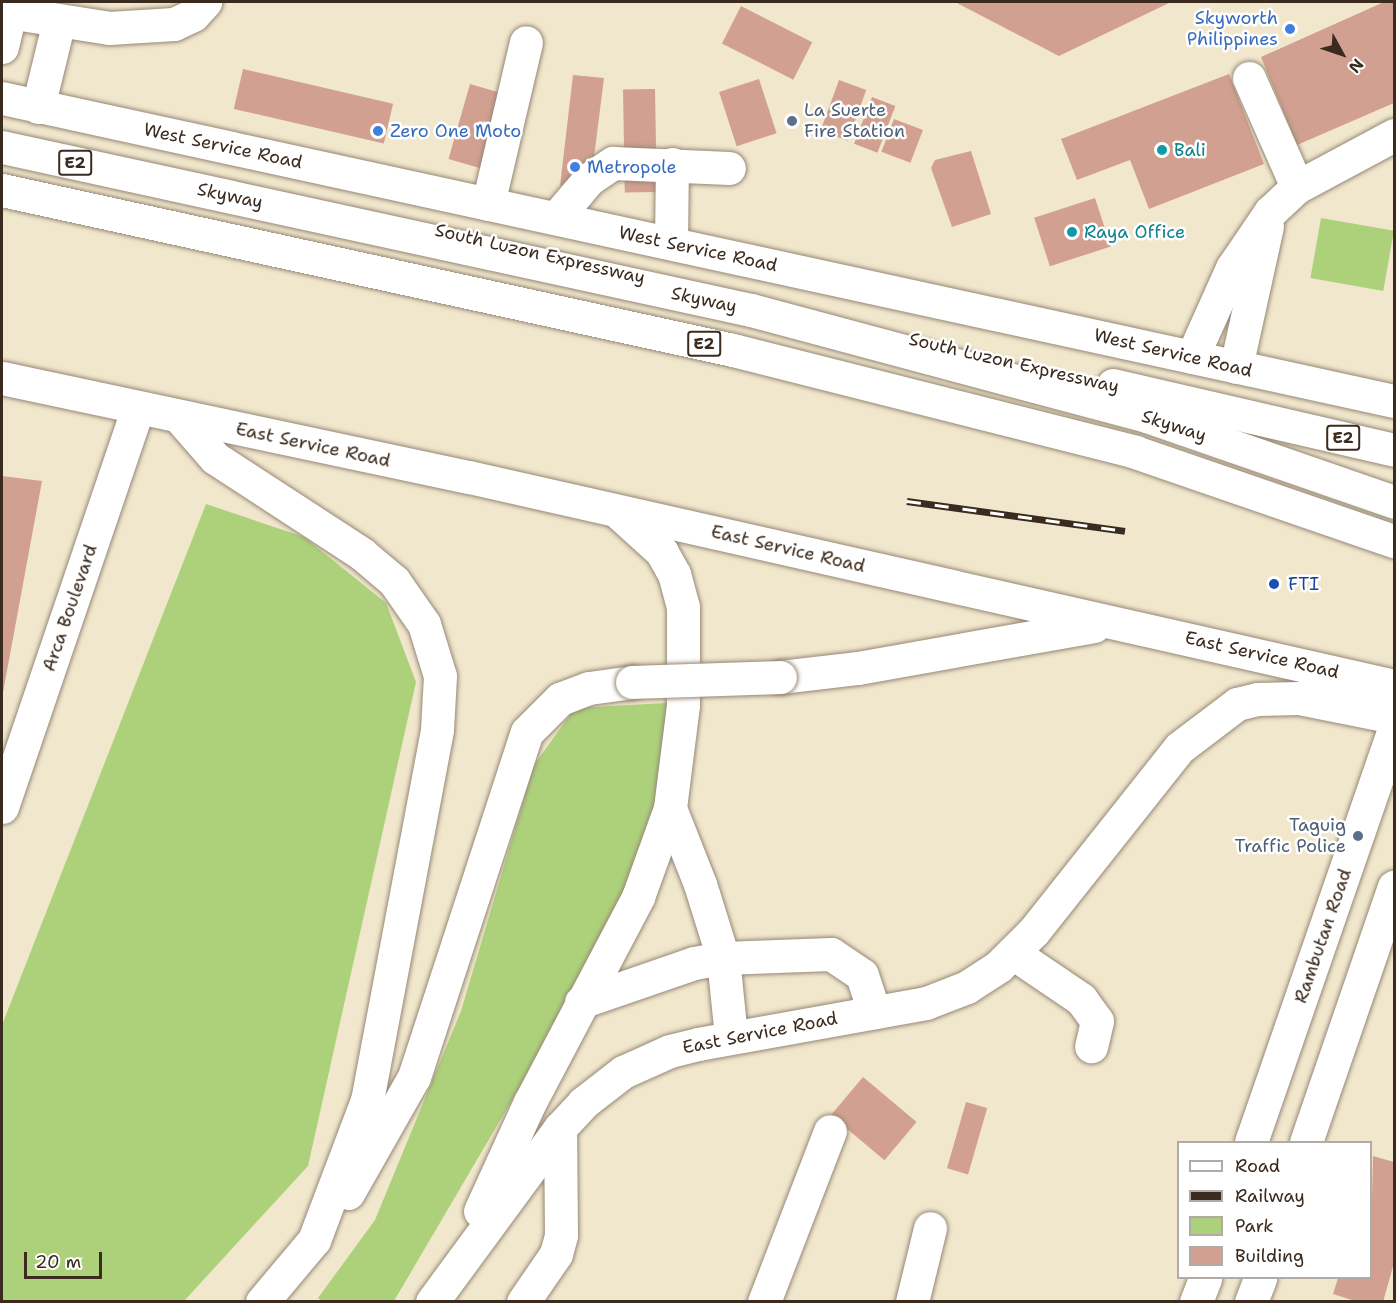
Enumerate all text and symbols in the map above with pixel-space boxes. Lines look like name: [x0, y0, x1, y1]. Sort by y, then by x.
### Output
place label: Skyworth Philippines: [1187, 8, 1278, 50]
marker: Skyworth Philippines: [1283, 22, 1297, 36]
north arrow: [1312, 24, 1372, 84]
text: N: [1344, 54, 1368, 78]
place label: La Suerte Fire Station: [804, 100, 905, 142]
marker: La Suerte Fire Station: [785, 114, 799, 128]
street label: West Service Road: [142, 119, 304, 173]
place label: Zero One Moto: [390, 120, 521, 142]
marker: Zero One Moto: [371, 124, 385, 138]
place label: Bali: [1174, 139, 1206, 161]
marker: Bali: [1155, 143, 1169, 157]
road number: E2: [57, 150, 93, 176]
place label: Metropole: [587, 156, 677, 178]
marker: Metropole: [568, 160, 582, 174]
street label: Skyway: [195, 178, 265, 214]
street label: South Luzon Expressway: [433, 219, 647, 289]
place label: Raya Office: [1084, 221, 1185, 243]
street label: West Service Road: [617, 222, 779, 276]
marker: Raya Office: [1065, 225, 1079, 239]
street label: Skyway: [669, 282, 739, 318]
street label: West Service Road: [1092, 324, 1254, 382]
street label: South Luzon Expressway: [907, 328, 1121, 398]
road number: E2: [686, 331, 722, 357]
street label: Skyway: [1139, 405, 1209, 447]
street label: East Service Road: [234, 418, 392, 472]
road number: E2: [1325, 425, 1361, 451]
street label: East Service Road: [709, 521, 867, 577]
street label: Arca Boulevard: [38, 542, 102, 674]
place label: FTI: [1288, 573, 1319, 595]
marker: FTI: [1265, 575, 1283, 593]
street label: East Service Road: [1183, 627, 1341, 683]
place label: Taguig Traffic Police: [1234, 815, 1346, 858]
marker: Taguig Traffic Police: [1351, 829, 1365, 843]
street label: Rambutan Road: [1290, 866, 1356, 1006]
street label: East Service Road: [681, 1007, 839, 1059]
legend: [1177, 1141, 1372, 1279]
text: Road: [1235, 1154, 1280, 1178]
text: Railway: [1235, 1184, 1305, 1208]
text: Park: [1235, 1214, 1274, 1238]
scale bar: [27, 1240, 105, 1278]
text: Building: [1235, 1244, 1304, 1268]
text: 20 m: [35, 1250, 81, 1274]

